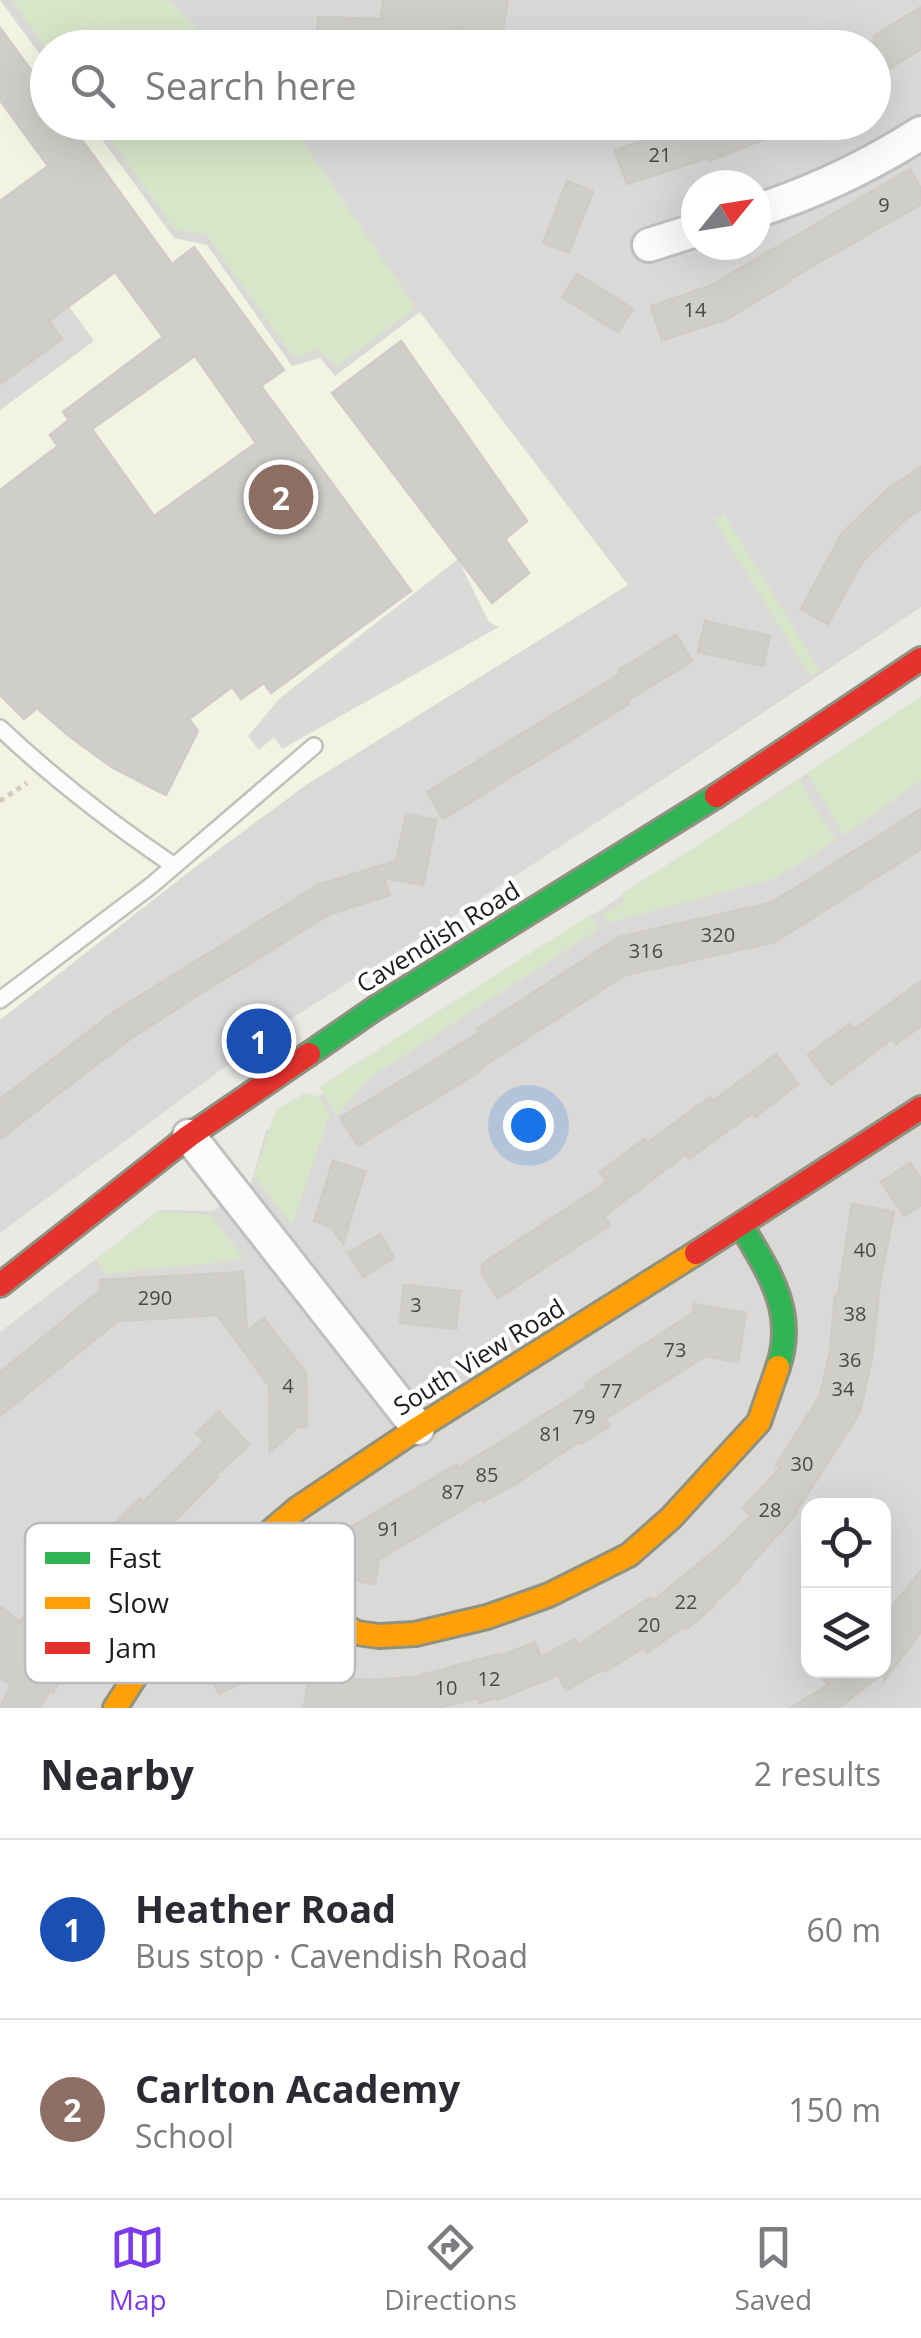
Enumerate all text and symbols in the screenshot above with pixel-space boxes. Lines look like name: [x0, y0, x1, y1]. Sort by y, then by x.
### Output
search box: [30, 30, 891, 140]
icon: search: [65, 58, 120, 113]
text: Search here: [145, 59, 357, 111]
house number: 21: [649, 141, 671, 168]
north arrow: [681, 170, 771, 260]
house number: 9: [878, 191, 890, 218]
house number: 14: [684, 296, 707, 323]
pin: 2: [248, 460, 314, 534]
street label: Cavendish Road: [349, 872, 526, 1000]
house number: 320: [701, 921, 735, 948]
house number: 316: [629, 937, 663, 964]
pin: 1: [226, 1004, 292, 1078]
your location: [503, 1100, 554, 1151]
house number: 40: [854, 1236, 876, 1263]
house number: 290: [138, 1284, 172, 1311]
street label: South View Road: [387, 1290, 570, 1422]
house number: 3: [410, 1291, 422, 1318]
house number: 38: [844, 1300, 866, 1327]
house number: 73: [664, 1336, 686, 1363]
house number: 36: [839, 1346, 861, 1373]
house number: 4: [282, 1372, 294, 1399]
house number: 34: [832, 1375, 855, 1402]
house number: 77: [600, 1377, 622, 1404]
house number: 79: [573, 1403, 595, 1430]
house number: 81: [540, 1420, 562, 1447]
house number: 30: [791, 1450, 813, 1477]
house number: 85: [476, 1461, 498, 1488]
house number: 87: [442, 1478, 464, 1505]
house number: 28: [759, 1496, 781, 1523]
map controls: [801, 1498, 891, 1678]
button: locate: [801, 1498, 891, 1588]
house number: 91: [378, 1515, 400, 1542]
legend: [25, 1523, 355, 1683]
text: Fast: [108, 1538, 161, 1576]
text: Slow: [108, 1583, 169, 1621]
house number: 22: [675, 1588, 697, 1615]
button: layers: [801, 1588, 891, 1678]
house number: 20: [638, 1611, 660, 1638]
text: Jam: [105, 1628, 157, 1666]
house number: 12: [478, 1665, 500, 1692]
house number: 10: [435, 1674, 457, 1701]
text: Nearby: [40, 1745, 194, 1802]
text: 2 results: [754, 1752, 881, 1795]
text: Heather Road: [135, 1882, 396, 1934]
text: 1: [63, 1908, 82, 1951]
text: 60 m: [806, 1908, 881, 1951]
text: Bus stop · Cavendish Road: [135, 1934, 528, 1977]
text: Carlton Academy: [135, 2062, 460, 2114]
text: 2: [63, 2088, 82, 2131]
text: 150 m: [788, 2088, 881, 2131]
text: School: [135, 2114, 234, 2157]
tab: Map: [109, 2220, 167, 2318]
tab: Directions: [384, 2220, 517, 2318]
tab: Saved: [734, 2220, 812, 2318]

